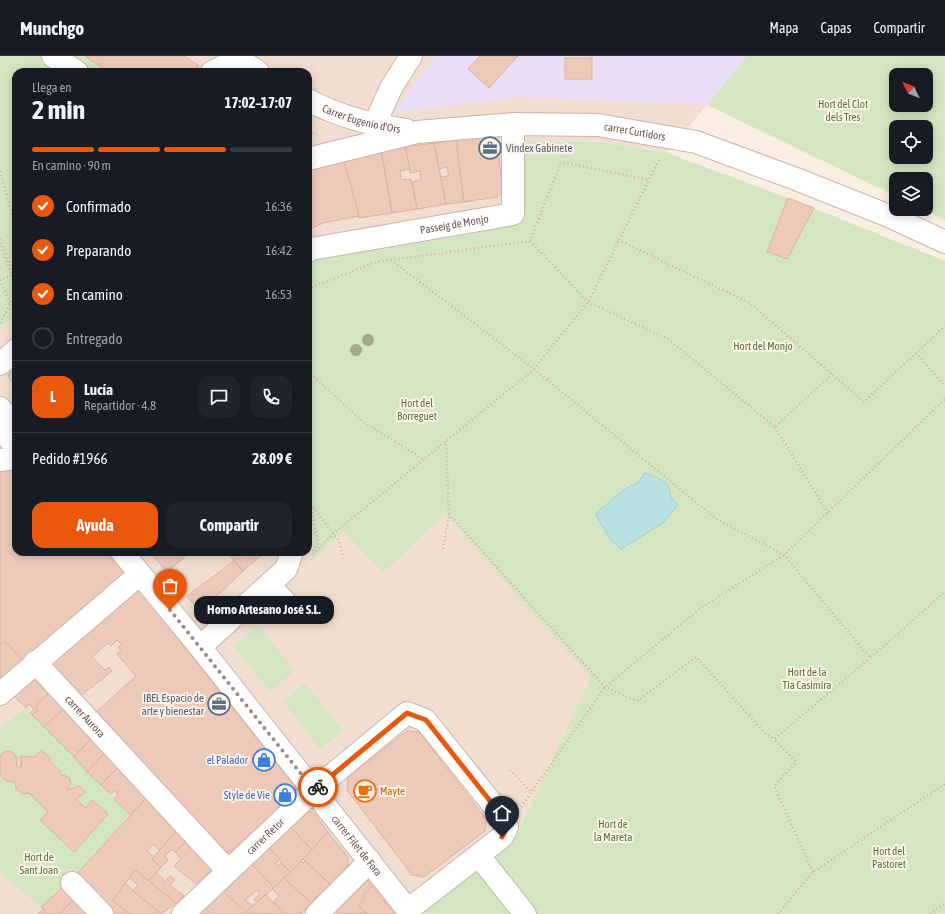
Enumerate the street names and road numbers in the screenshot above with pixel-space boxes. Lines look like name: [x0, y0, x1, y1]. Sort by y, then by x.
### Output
street label: Carrer Eugenio d'Ors: [320, 102, 402, 135]
street label: carrer Curtidors: [603, 120, 667, 143]
street label: Passeig de Monjo: [419, 212, 489, 236]
street label: carrer Aurora: [63, 693, 108, 740]
street label: carrer Filet de Fora: [329, 813, 385, 878]
street label: carrer Retor: [244, 815, 287, 857]

